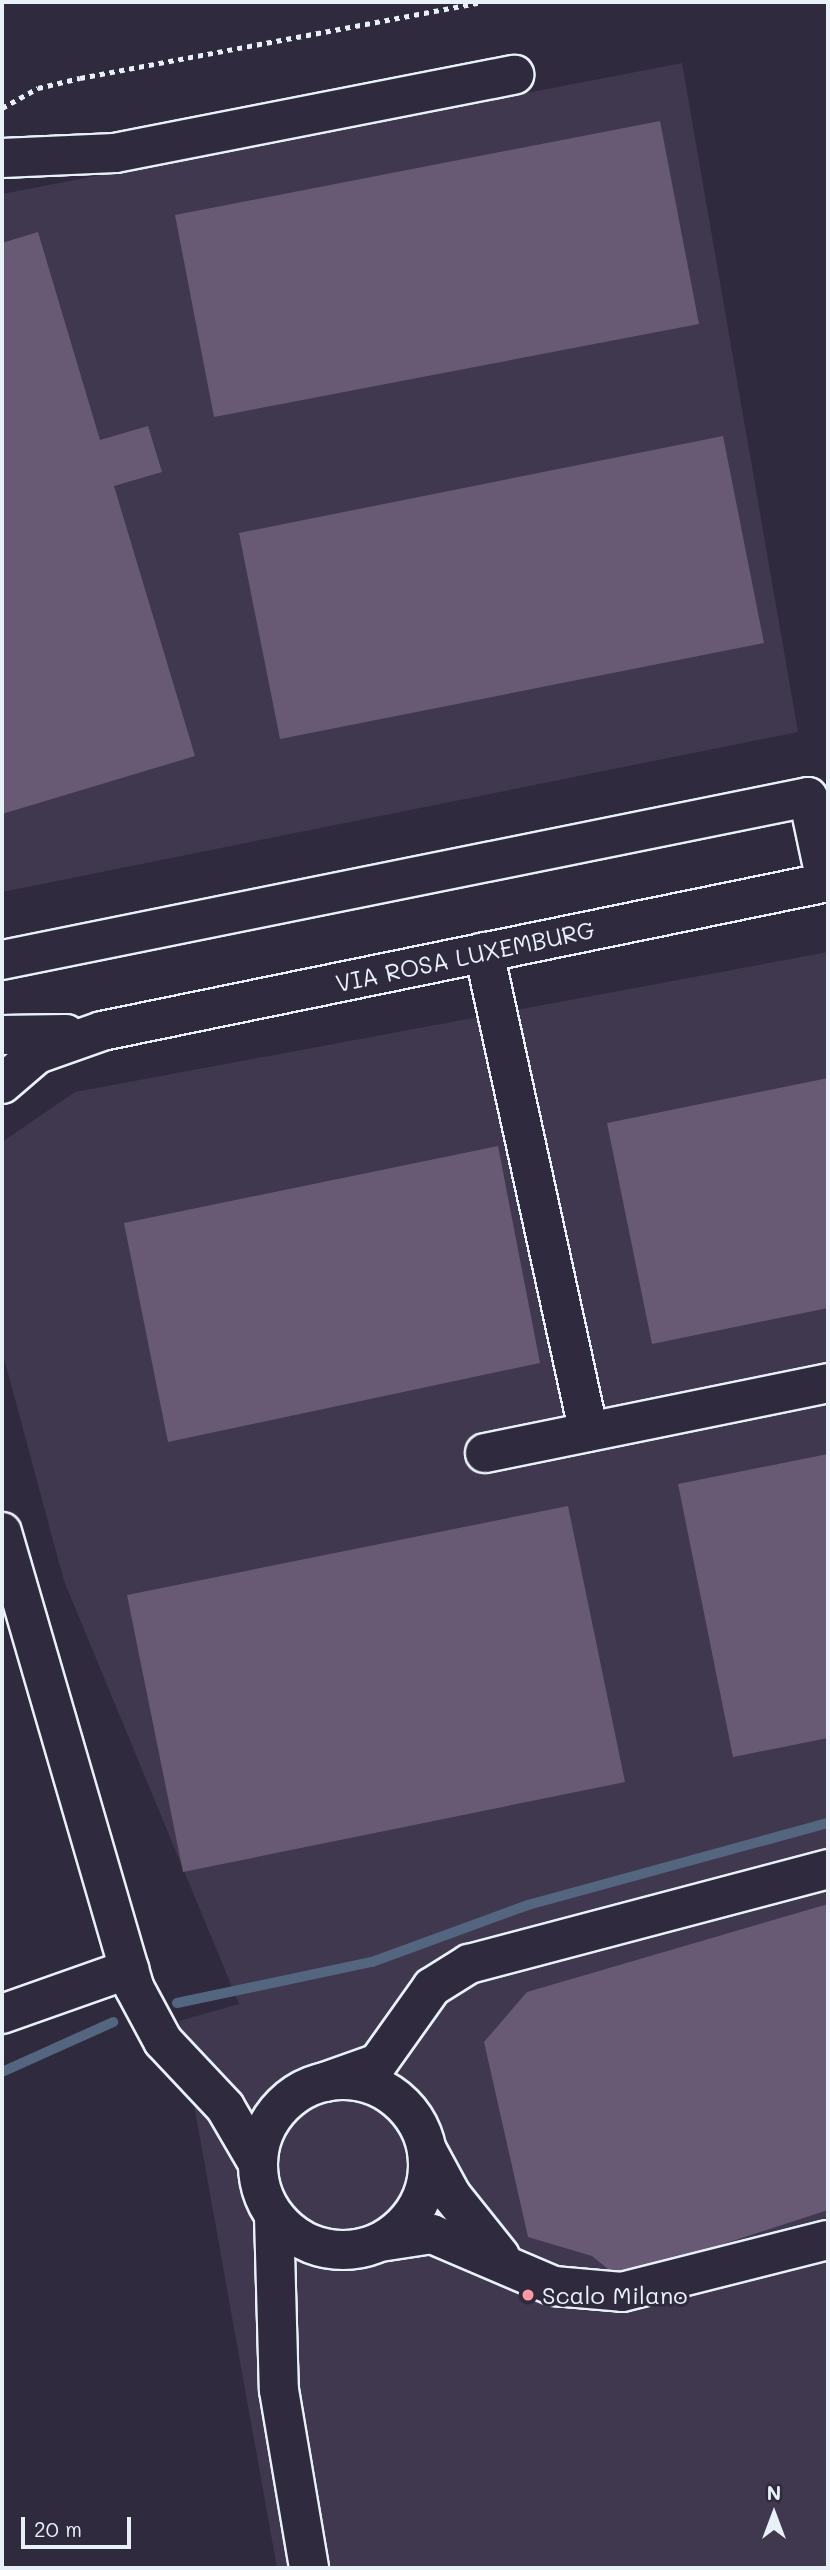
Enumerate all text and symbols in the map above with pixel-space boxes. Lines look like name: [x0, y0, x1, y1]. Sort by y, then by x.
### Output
street label: VIA ROSA LUXEMBURG: [333, 914, 597, 998]
place label: Scalo Milano: [542, 2281, 687, 2309]
marker: Scalo Milano: [520, 2287, 536, 2303]
north arrow: [739, 2479, 809, 2549]
text: N: [767, 2480, 781, 2505]
scale bar: [24, 2504, 135, 2548]
text: 20 m: [34, 2515, 82, 2542]

